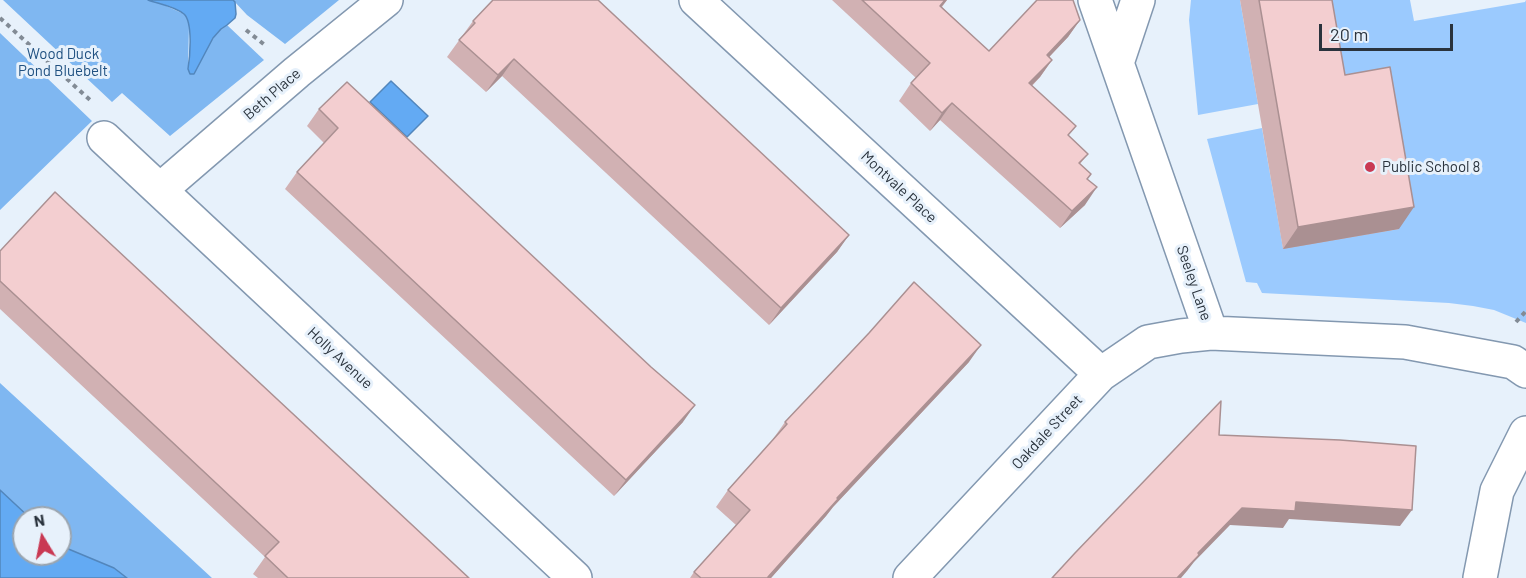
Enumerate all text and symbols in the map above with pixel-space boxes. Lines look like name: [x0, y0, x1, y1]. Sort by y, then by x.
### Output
scale bar: [1322, 12, 1456, 50]
text: 20 m: [1330, 23, 1368, 45]
park label: Wood Duck Pond Bluebelt: [18, 45, 108, 80]
street label: Beth Place: [240, 64, 304, 124]
street label: Montvale Place: [857, 147, 941, 227]
place label: Public School 8: [1382, 158, 1480, 176]
marker: Public School 8: [1363, 160, 1377, 174]
street label: Seeley Lane: [1173, 243, 1215, 323]
street label: Holly Avenue: [304, 323, 376, 393]
street label: Oakdale Street: [1008, 391, 1086, 473]
north arrow: [12, 506, 72, 566]
text: N: [32, 509, 46, 530]

